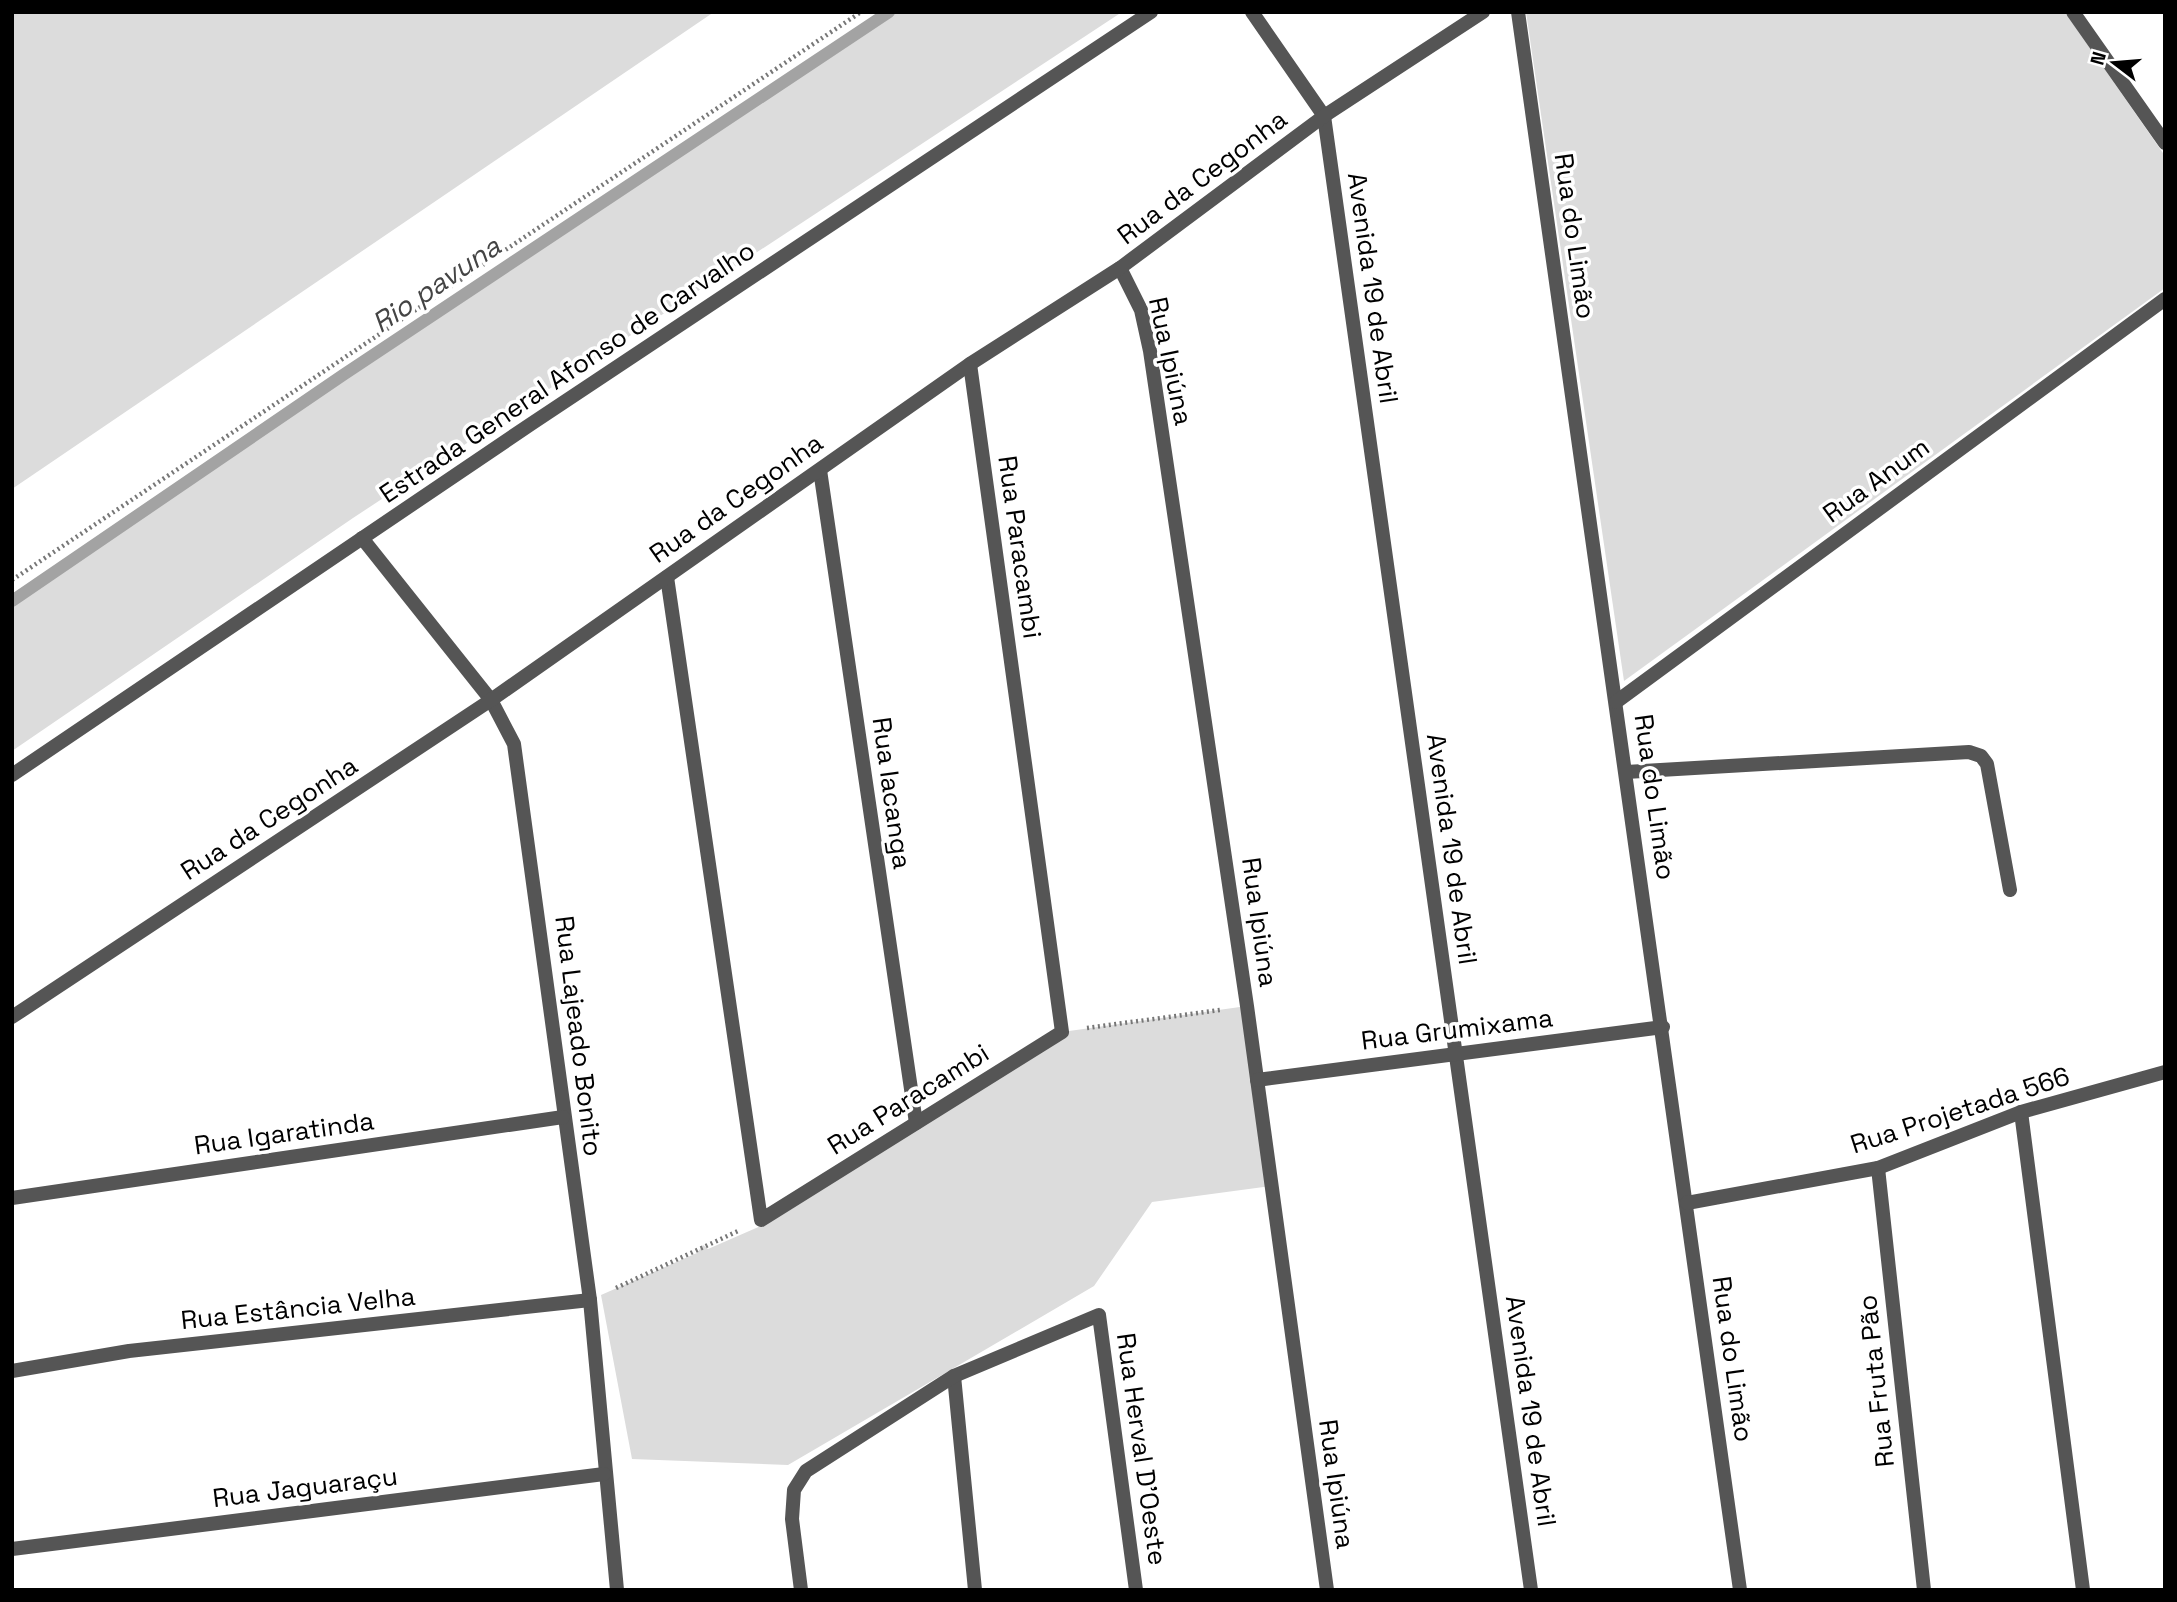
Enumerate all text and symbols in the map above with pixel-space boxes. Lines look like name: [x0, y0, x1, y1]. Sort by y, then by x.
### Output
north arrow: [2079, 28, 2149, 98]
text: N: [2084, 49, 2112, 68]
street label: Rua da Cegonha: [1110, 102, 1294, 252]
street label: Rua do Limão: [1547, 151, 1603, 321]
street label: Avenida 19 de Abril: [1340, 170, 1406, 406]
water label: Rio pavuna: [365, 227, 508, 340]
street label: Estrada General Afonso de Carvalho: [373, 233, 761, 511]
street label: Rua Ipiúna: [1141, 294, 1201, 428]
street label: Rua da Cegonha: [643, 426, 829, 570]
street label: Rua Anum: [1816, 430, 1936, 530]
street label: Rua Paracambi: [990, 453, 1050, 641]
street label: Rua do Limão: [1627, 712, 1683, 882]
street label: Rua Iacanga: [865, 715, 919, 871]
street label: Avenida 19 de Abril: [1419, 731, 1485, 967]
street label: Rua da Cegonha: [174, 748, 364, 888]
street label: Rua Ipiúna: [1234, 855, 1286, 989]
street label: Rua Lajeado Bonito: [547, 914, 611, 1158]
street label: Rua Grumixama: [1359, 1000, 1555, 1058]
street label: Rua Paracambi: [821, 1036, 995, 1162]
street label: Rua Projetada 566: [1846, 1059, 2074, 1161]
street label: Rua Igaratinda: [192, 1104, 376, 1162]
street label: Rua do Limão: [1705, 1274, 1761, 1444]
street label: Rua Estância Velha: [179, 1279, 417, 1337]
street label: Avenida 19 de Abril: [1498, 1293, 1564, 1529]
street label: Rua Fruta Pão: [1850, 1293, 1902, 1469]
street label: Rua Herval D'Oeste: [1109, 1331, 1175, 1567]
street label: Rua Ipiúna: [1311, 1417, 1363, 1551]
street label: Rua Jaguaraçu: [210, 1459, 400, 1515]

